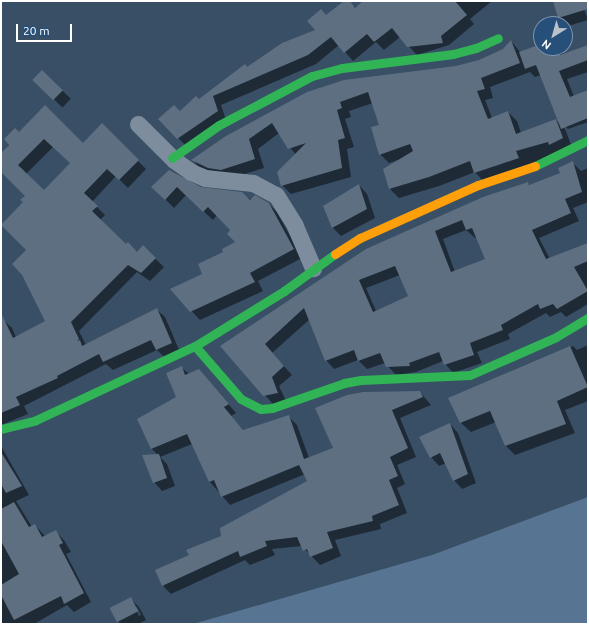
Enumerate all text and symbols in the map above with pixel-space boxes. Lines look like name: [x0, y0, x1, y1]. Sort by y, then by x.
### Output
scale bar: [18, 16, 74, 42]
north arrow: [533, 16, 573, 56]
text: 20 m: [23, 24, 50, 37]
text: N: [539, 38, 553, 52]

